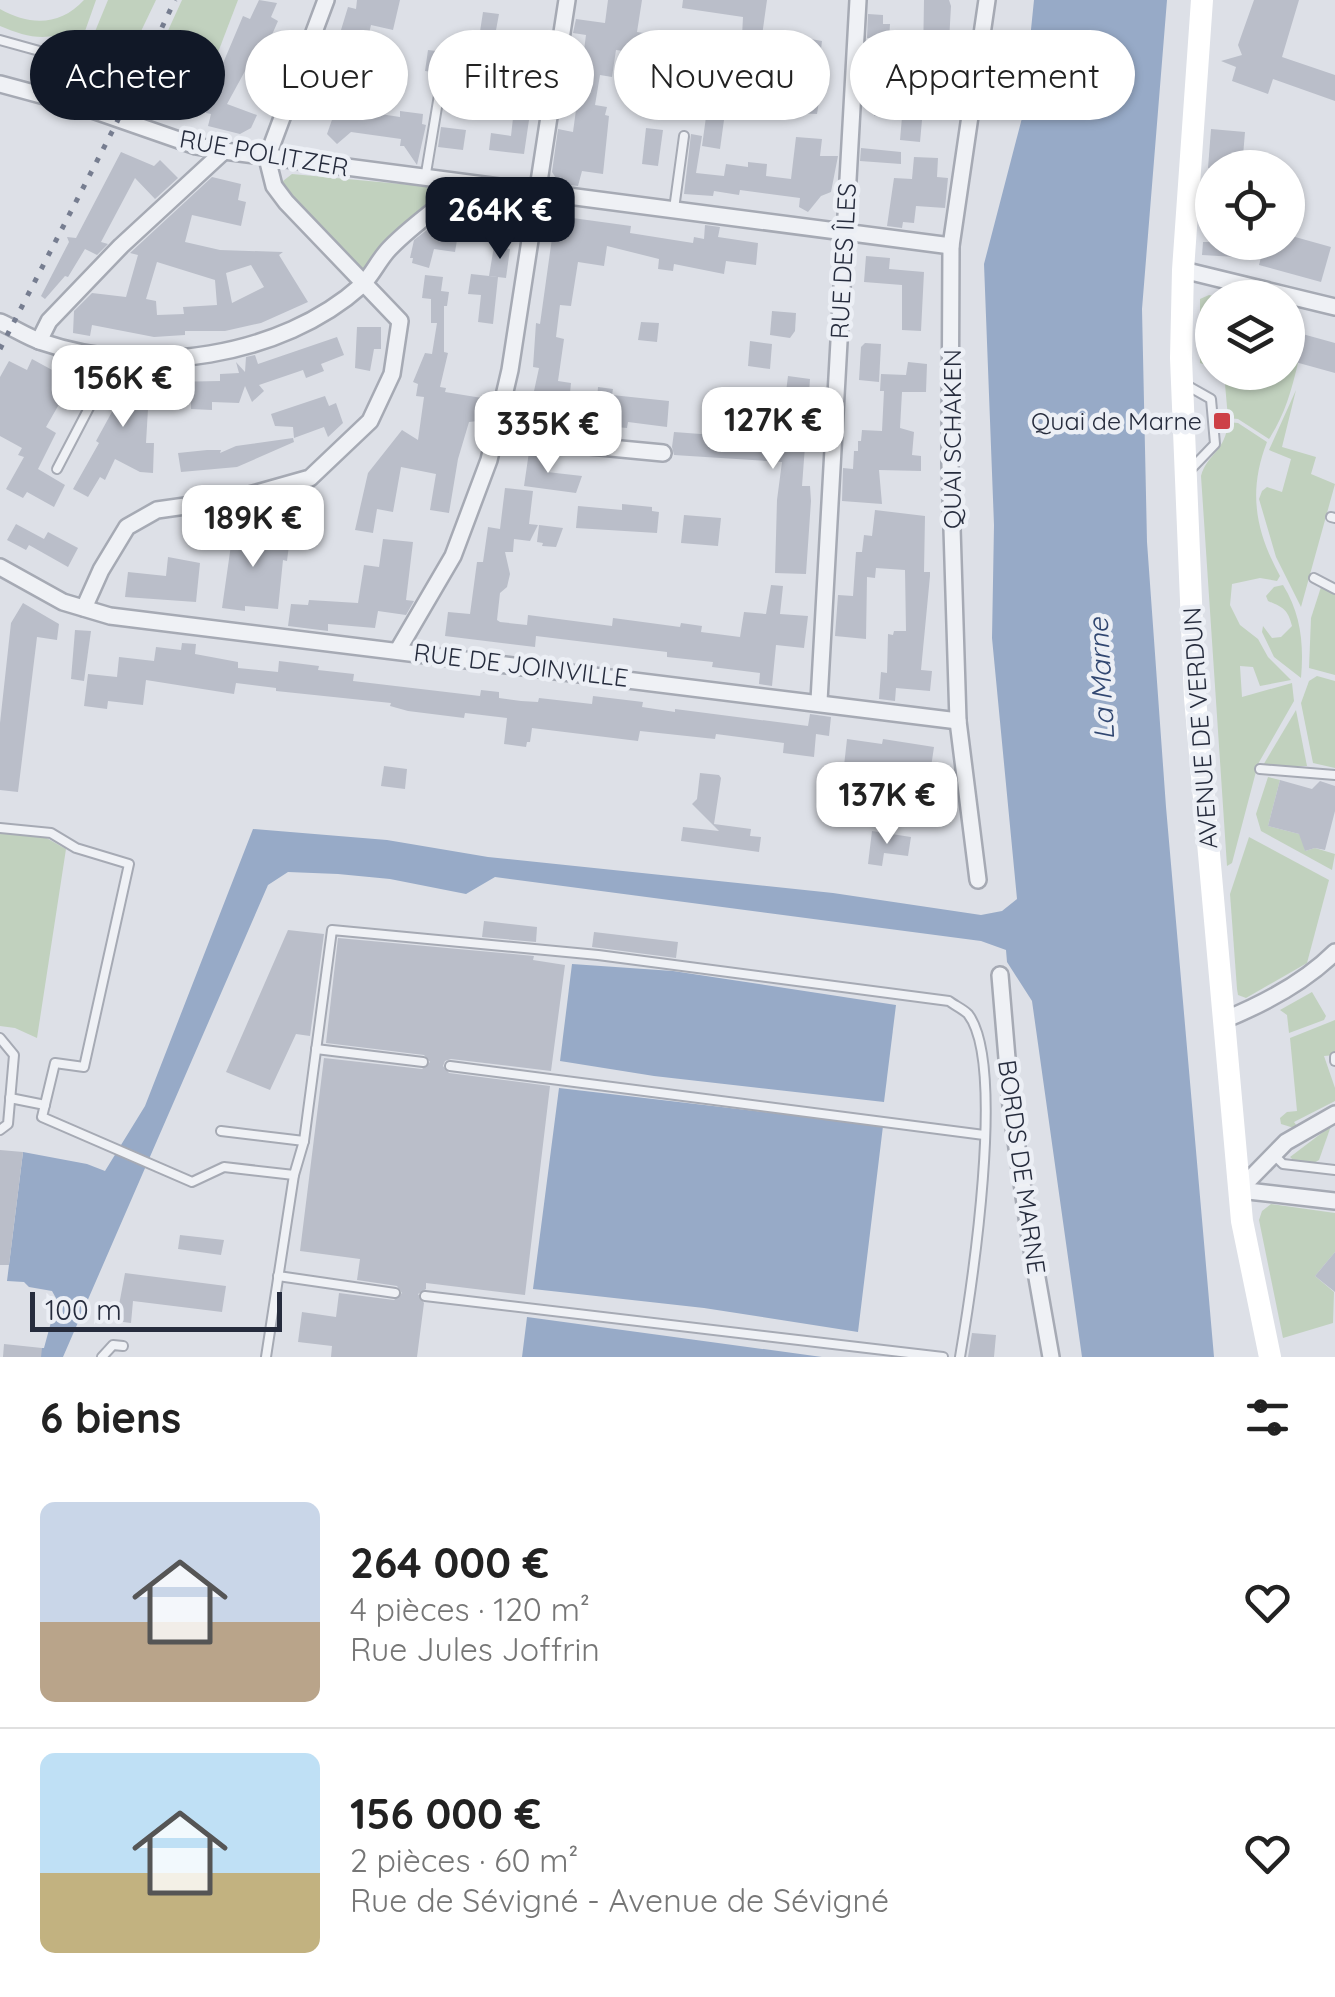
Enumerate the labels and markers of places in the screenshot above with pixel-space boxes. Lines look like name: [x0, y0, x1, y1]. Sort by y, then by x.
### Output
pin: 264K €: [419, 177, 581, 262]
pin: 156K €: [42, 345, 204, 430]
pin: 127K €: [692, 387, 854, 472]
pin: 335K €: [467, 391, 629, 476]
place label: Quai de Marne: [1031, 405, 1202, 436]
marker: Quai de Marne: [1211, 410, 1233, 432]
pin: 189K €: [172, 485, 334, 570]
pin: 137K €: [806, 762, 968, 847]

